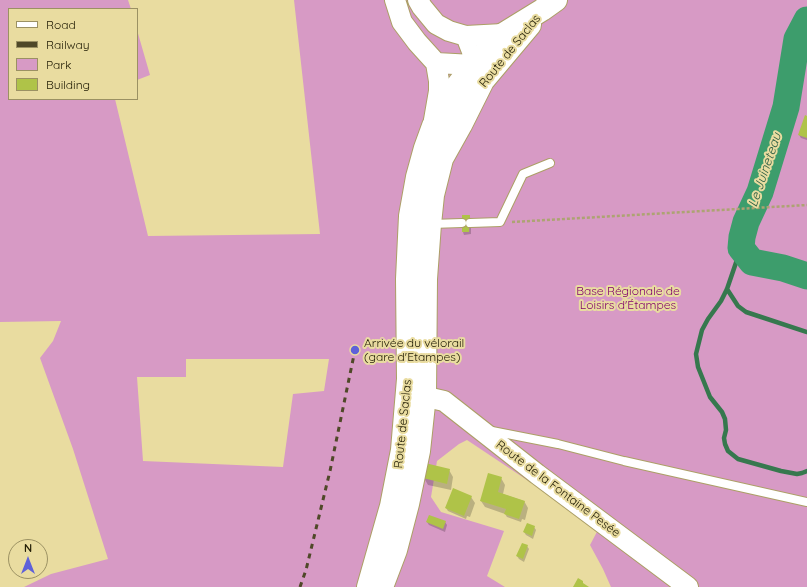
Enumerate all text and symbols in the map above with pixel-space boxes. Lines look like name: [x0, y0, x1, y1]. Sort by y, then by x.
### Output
legend: [8, 8, 138, 100]
street label: Route de Saclas: [476, 12, 544, 90]
text: Road: [46, 17, 76, 32]
text: Railway: [46, 37, 90, 52]
text: Park: [46, 57, 71, 72]
text: Building: [46, 77, 90, 92]
water label: Le Juineteau: [745, 131, 785, 209]
park label: Base Régionale de Loisirs d'Étampes: [576, 284, 680, 312]
place label: Arrivée du vélorail (gare d'Etampes): [364, 336, 464, 364]
marker: Arrivée du vélorail (gare d'Etampes): [349, 344, 361, 356]
street label: Route de Saclas: [391, 379, 415, 469]
street label: Route de la Fontaine Pesée: [493, 438, 623, 540]
north arrow: [8, 539, 48, 579]
text: N: [24, 541, 32, 555]

